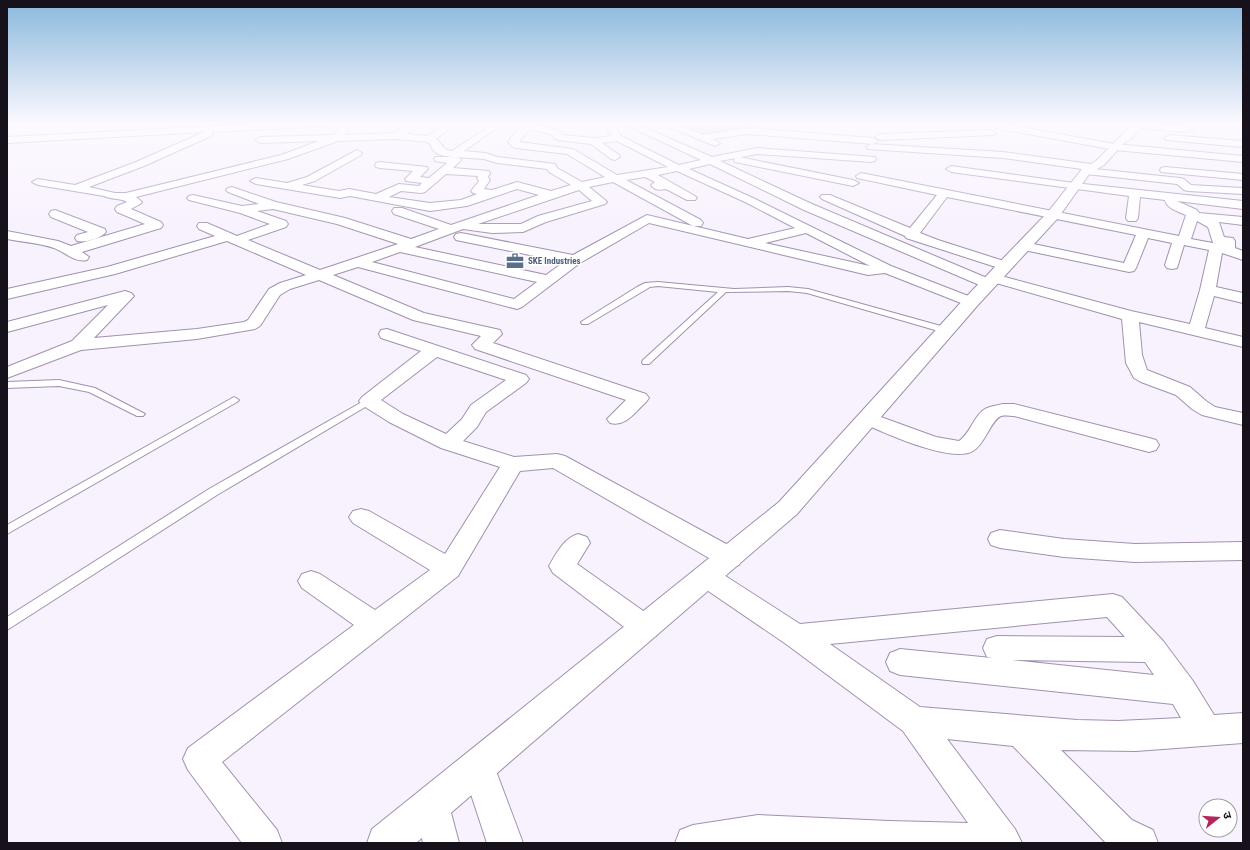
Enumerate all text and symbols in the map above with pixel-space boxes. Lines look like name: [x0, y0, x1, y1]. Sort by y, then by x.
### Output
office icon: SKE Industries: [505, 251, 525, 271]
place label: SKE Industries: [528, 256, 581, 266]
north arrow: [1198, 798, 1238, 838]
text: उ: [1220, 810, 1234, 821]

